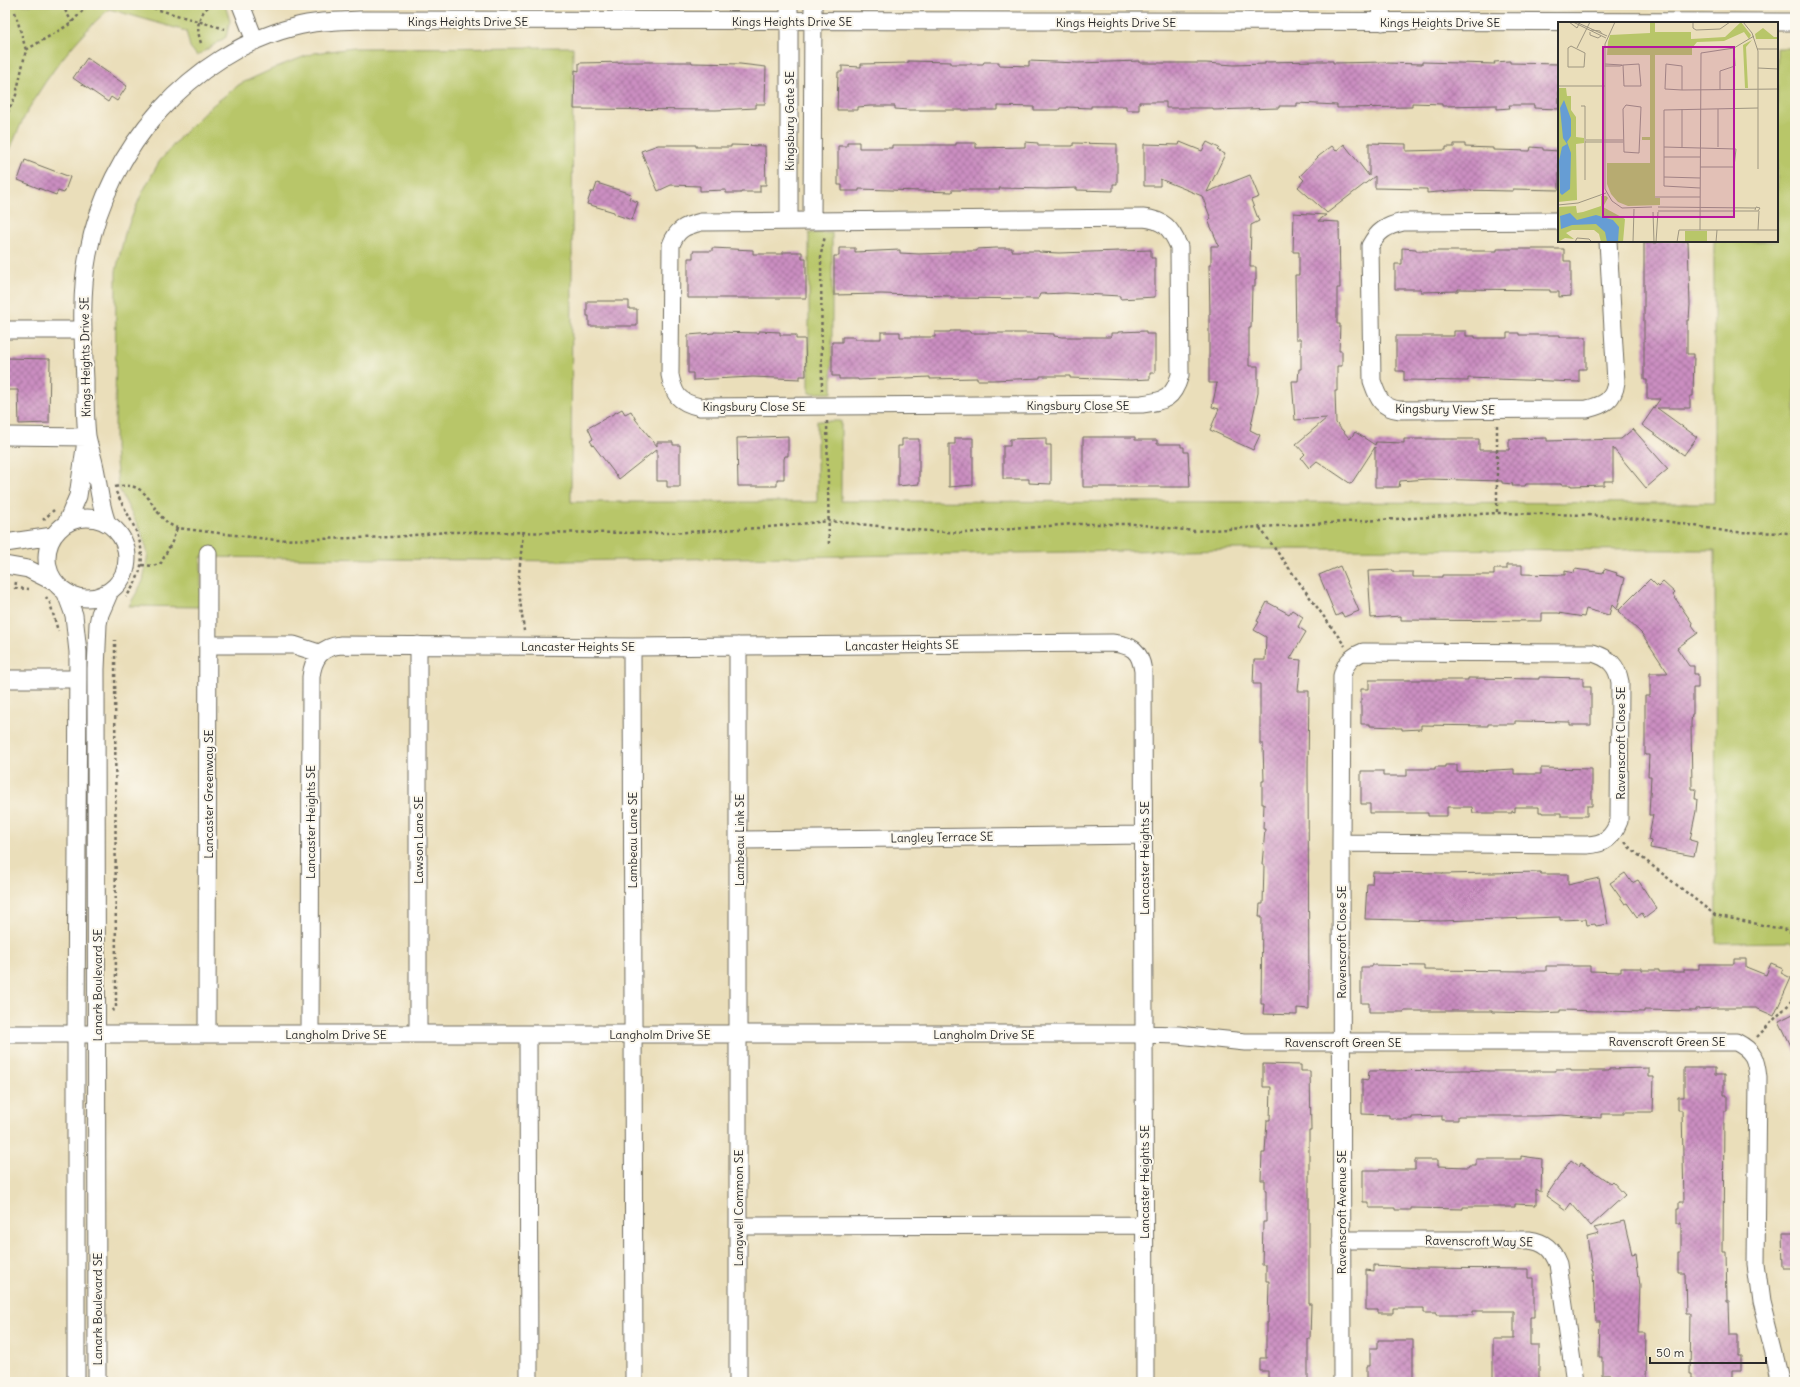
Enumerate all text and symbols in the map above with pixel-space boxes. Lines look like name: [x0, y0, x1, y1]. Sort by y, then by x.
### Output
street label: Kings Heights Drive SE: [408, 14, 528, 29]
street label: Kings Heights Drive SE: [732, 14, 852, 29]
street label: Kings Heights Drive SE: [1056, 15, 1176, 30]
street label: Kings Heights Drive SE: [1380, 15, 1500, 30]
inset map: [1558, 22, 1778, 242]
street label: Kingsbury Gate SE: [782, 71, 797, 171]
street label: Kings Heights Drive SE: [76, 297, 94, 417]
street label: Kingsbury Close SE: [1026, 398, 1130, 413]
street label: Kingsbury Close SE: [702, 399, 806, 414]
street label: Kingsbury View SE: [1395, 401, 1495, 417]
street label: Lancaster Heights SE: [845, 637, 959, 653]
street label: Lancaster Heights SE: [521, 639, 635, 654]
street label: Ravenscroft Close SE: [1613, 686, 1628, 800]
street label: Lancaster Greenway SE: [201, 729, 216, 859]
street label: Lancaster Heights SE: [303, 765, 318, 879]
street label: Lambeau Lane SE: [625, 792, 640, 888]
street label: Lambeau Link SE: [732, 794, 747, 886]
street label: Lawson Lane SE: [411, 796, 426, 884]
street label: Lancaster Heights SE: [1137, 801, 1152, 915]
street label: Langley Terrace SE: [890, 829, 994, 845]
street label: Ravenscroft Close SE: [1334, 885, 1349, 999]
street label: Lanark Boulevard SE: [90, 929, 105, 1041]
street label: Langholm Drive SE: [285, 1027, 387, 1042]
street label: Langholm Drive SE: [609, 1027, 711, 1042]
street label: Langholm Drive SE: [933, 1027, 1035, 1042]
street label: Ravenscroft Green SE: [1608, 1034, 1726, 1049]
street label: Ravenscroft Green SE: [1284, 1035, 1402, 1050]
street label: Lancaster Heights SE: [1137, 1125, 1152, 1239]
street label: Langwell Common SE: [731, 1150, 746, 1266]
street label: Ravenscroft Avenue SE: [1334, 1150, 1349, 1274]
street label: Ravenscroft Way SE: [1425, 1233, 1533, 1249]
street label: Lanark Boulevard SE: [90, 1253, 105, 1365]
scale bar: [1650, 1339, 1766, 1365]
text: 50 m: [1656, 1345, 1685, 1360]

